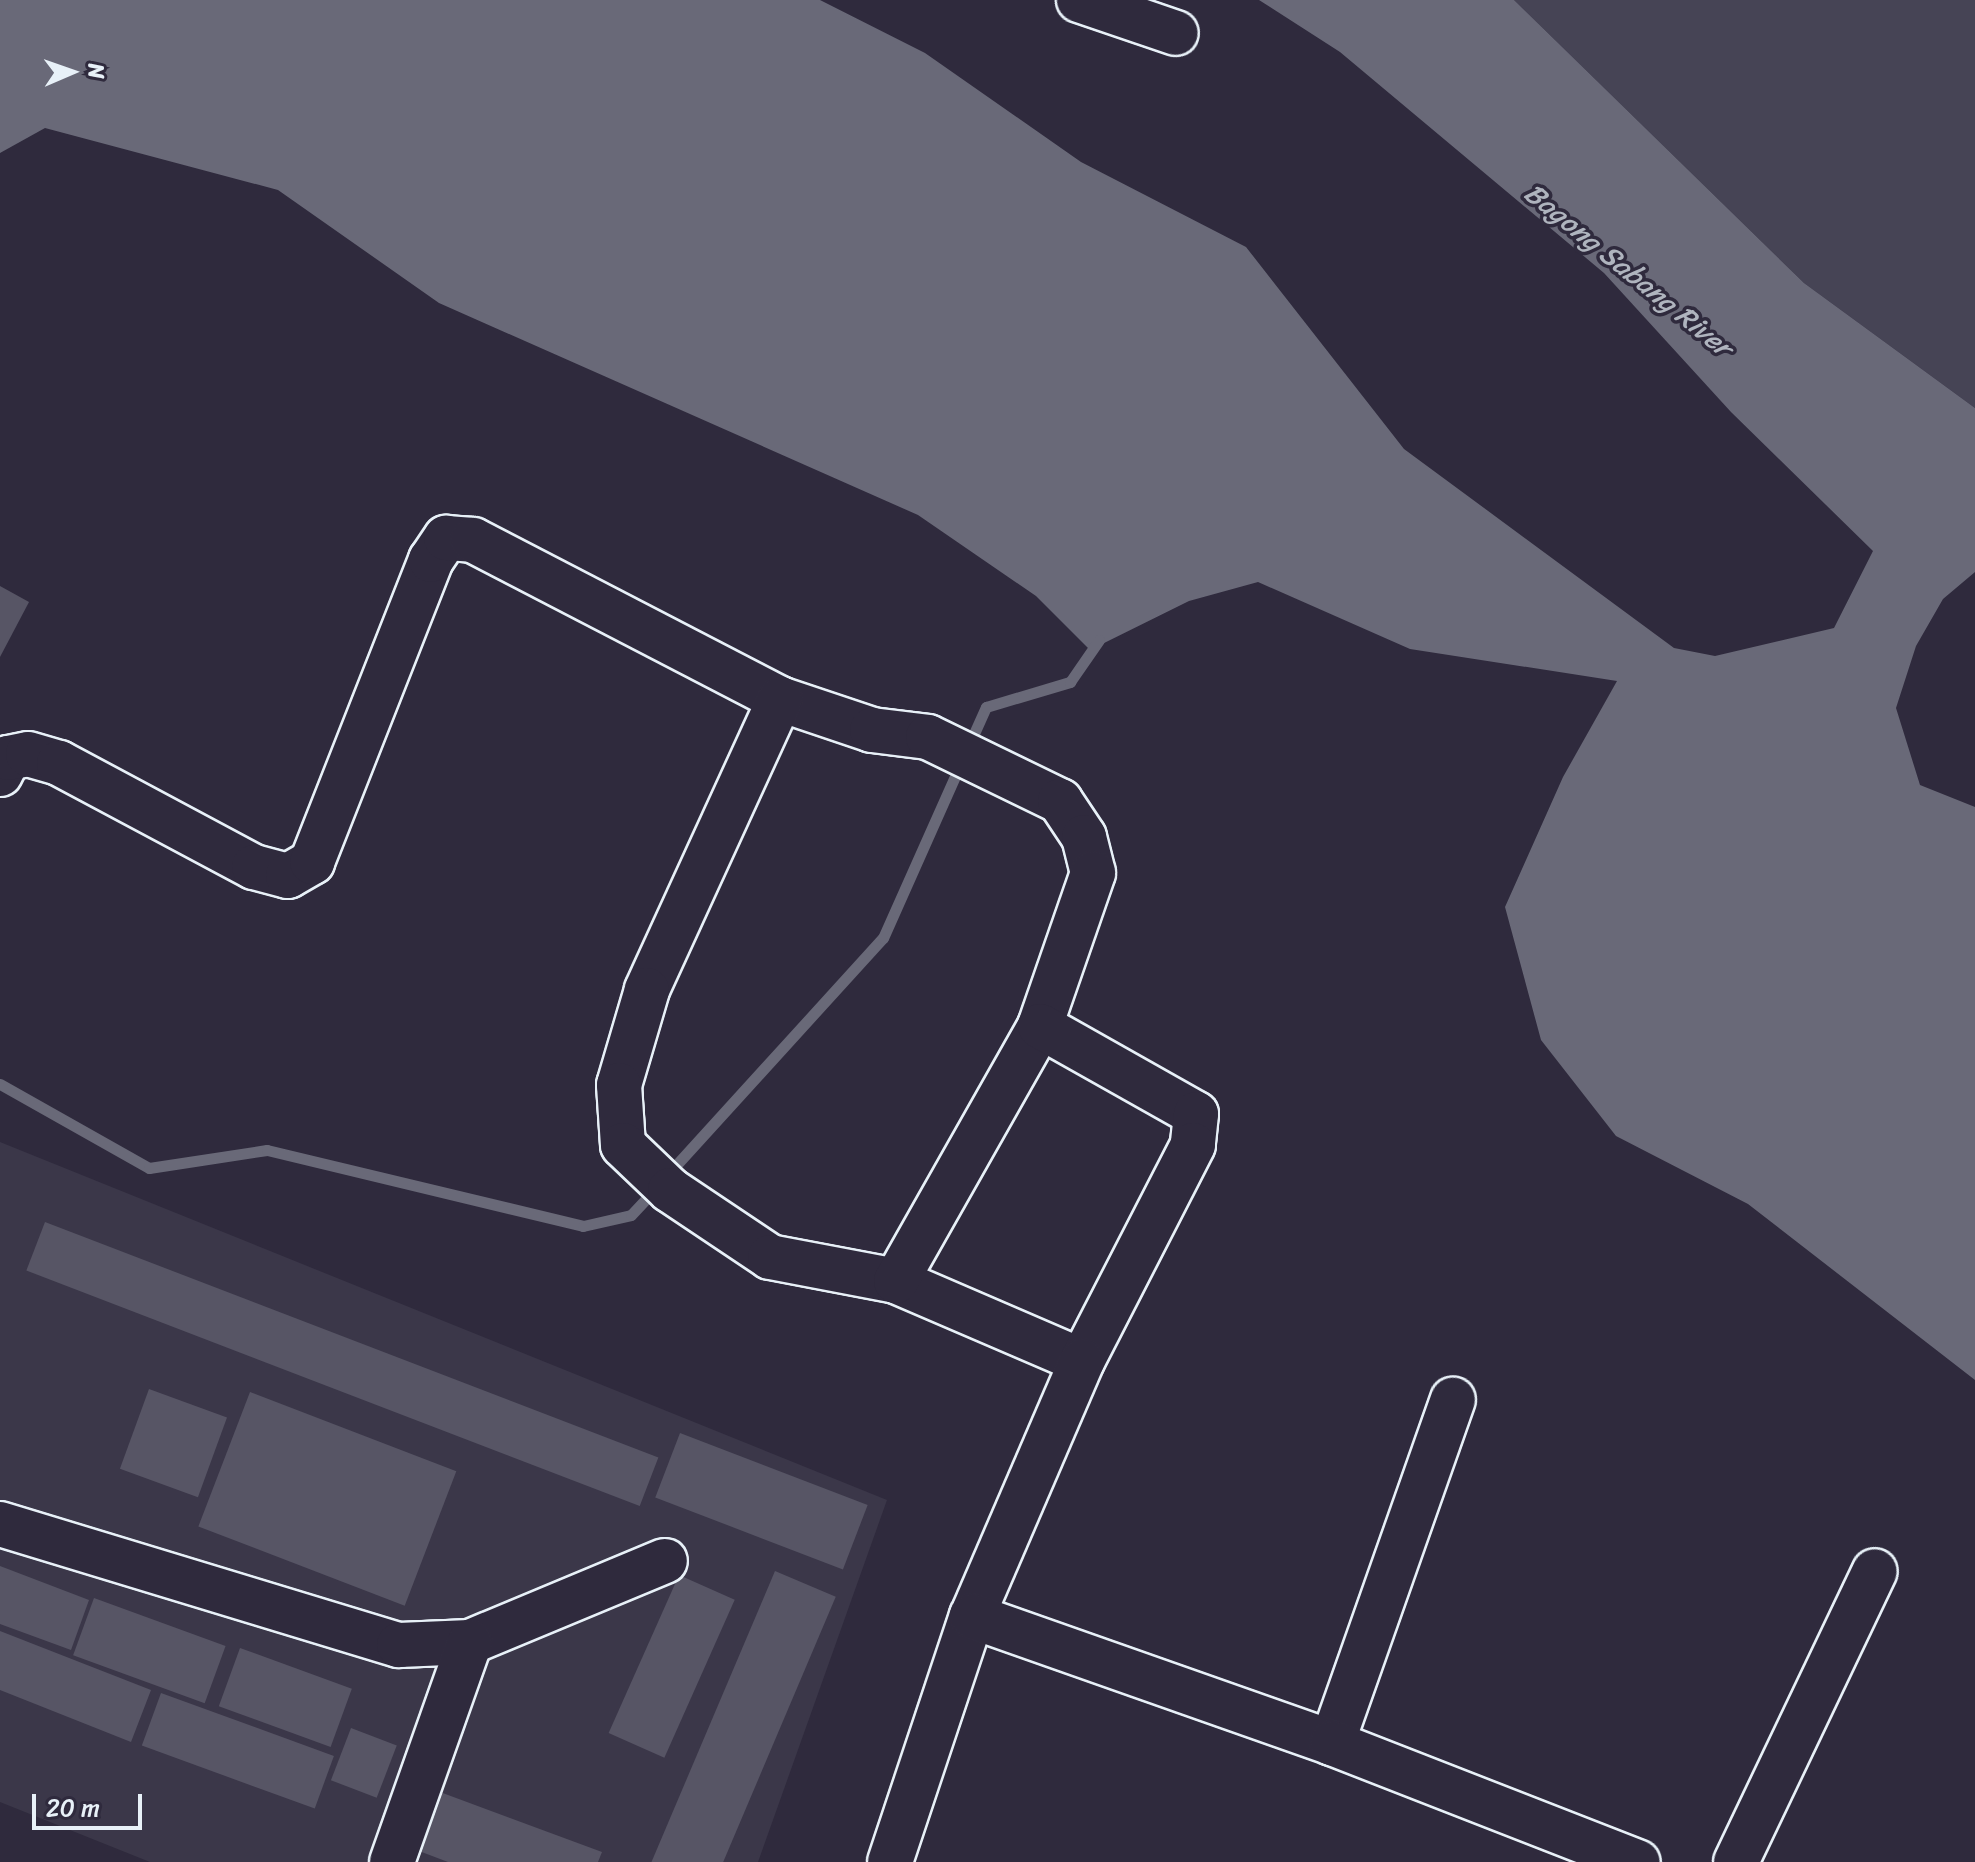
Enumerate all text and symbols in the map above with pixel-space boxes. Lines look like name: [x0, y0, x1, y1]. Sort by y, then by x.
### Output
north arrow: [32, 32, 112, 112]
text: N: [77, 63, 116, 79]
water label: Bagong Sabang River: [1517, 176, 1739, 364]
scale bar: [36, 1778, 146, 1828]
text: 20 m: [46, 1787, 100, 1829]

